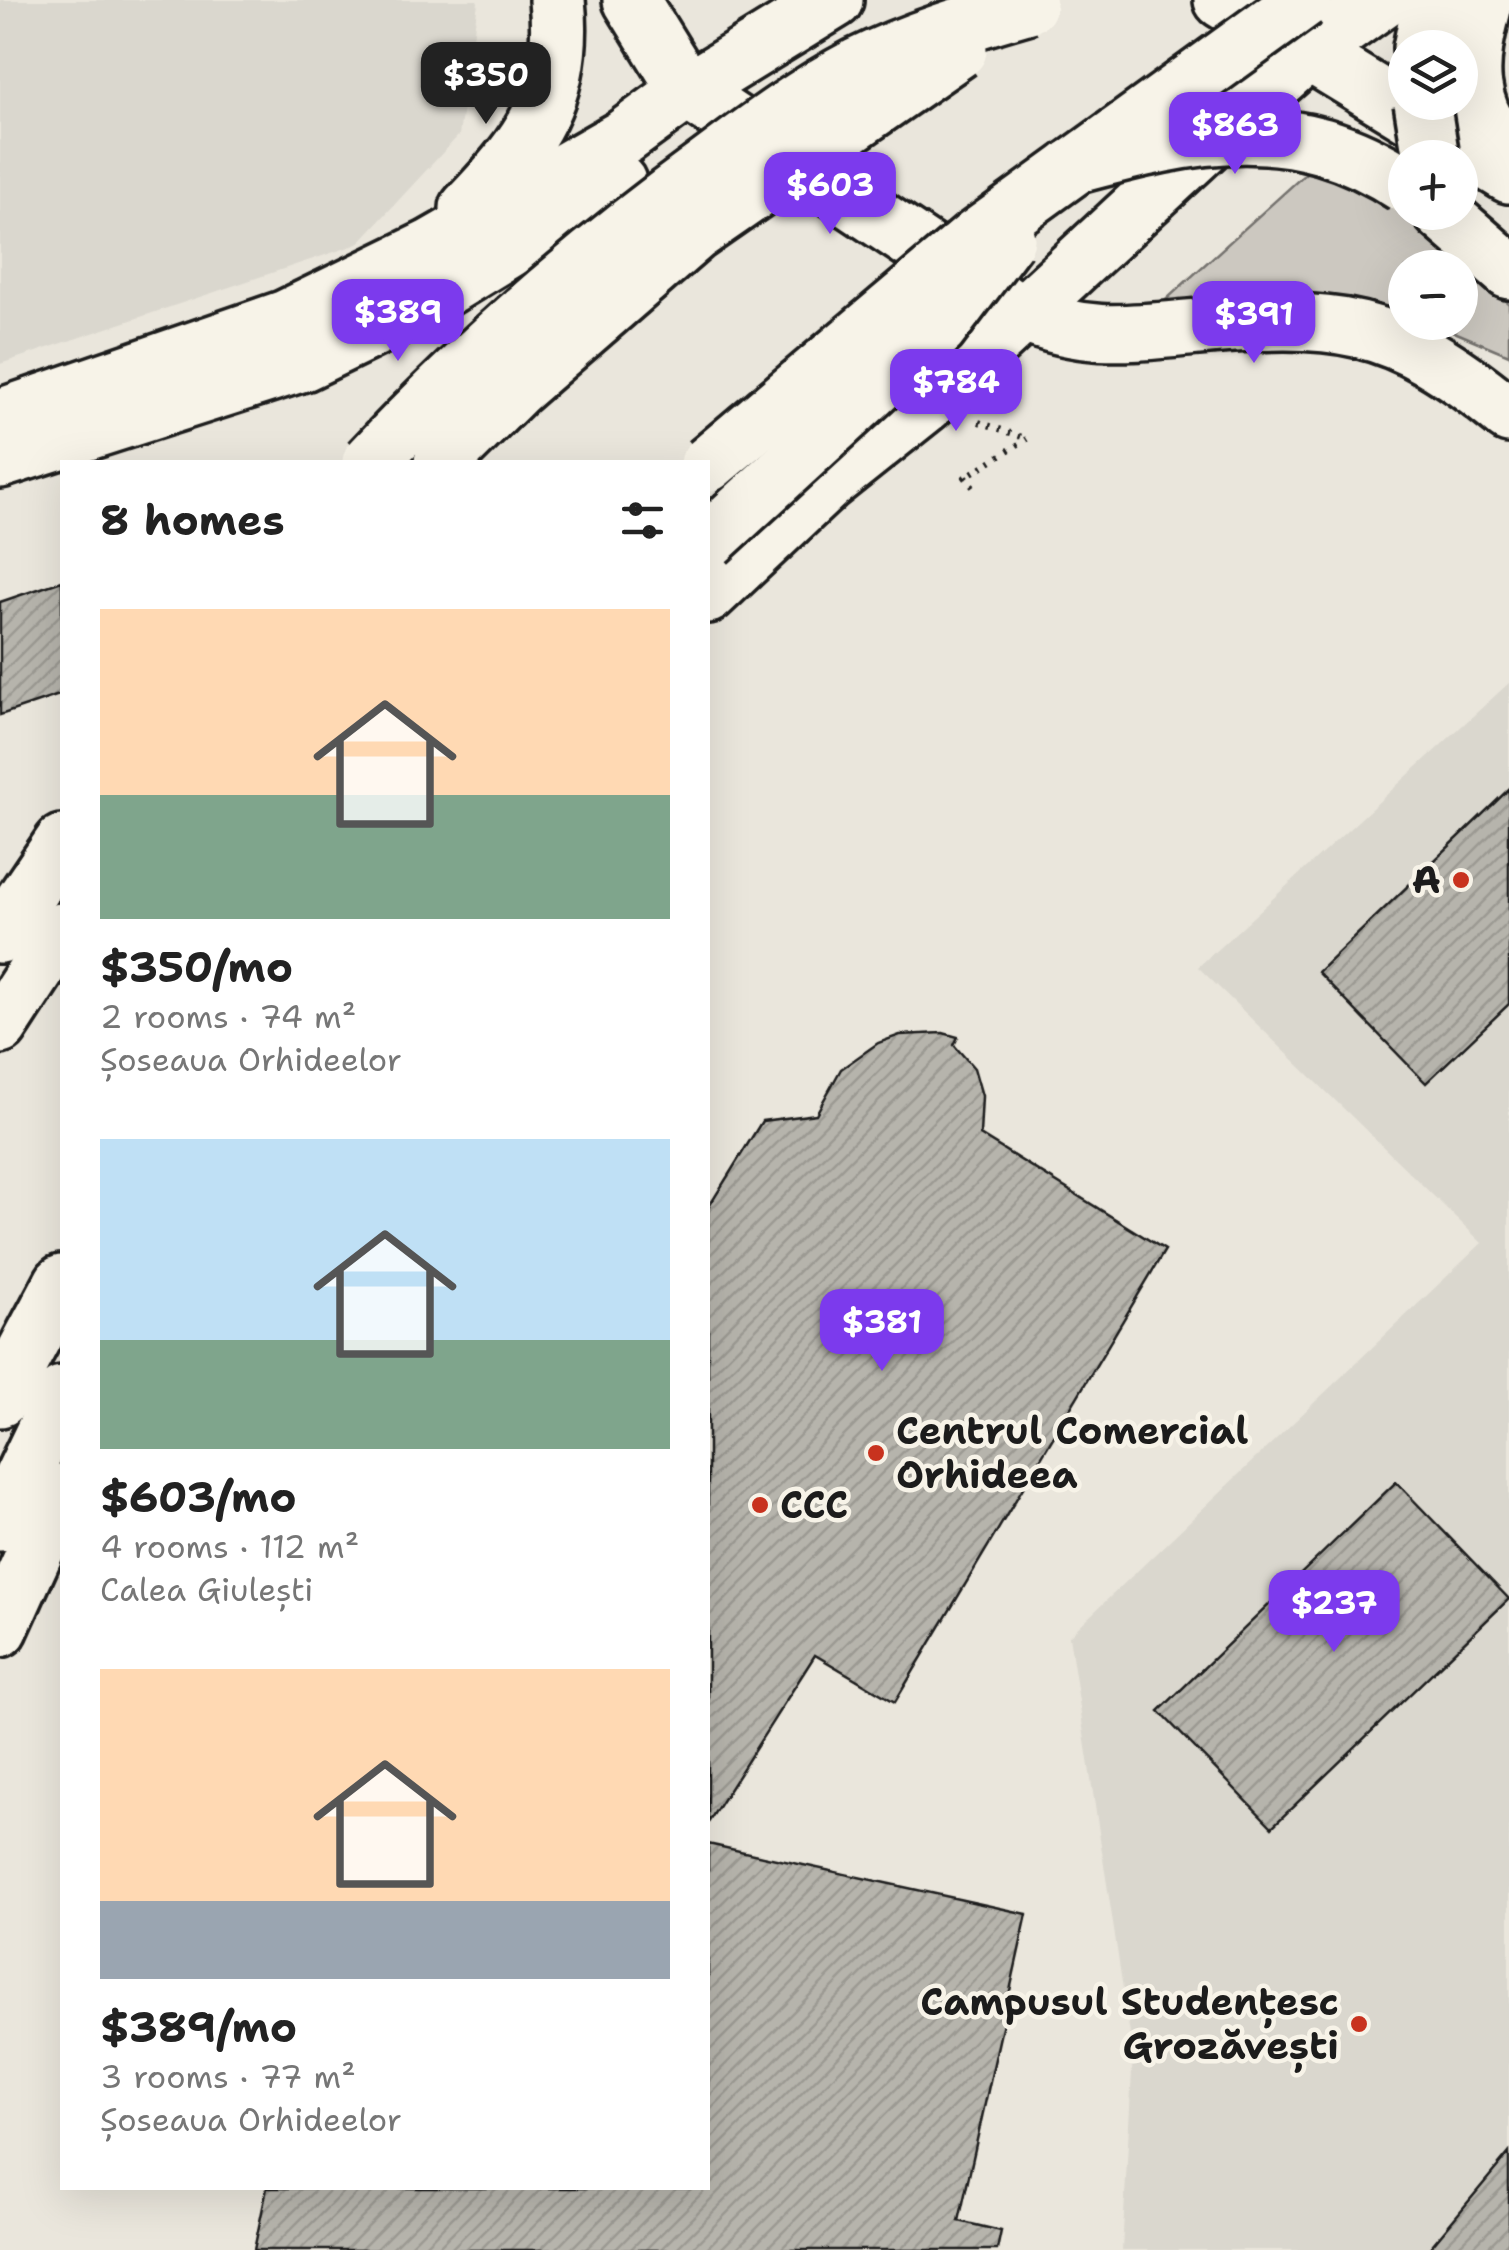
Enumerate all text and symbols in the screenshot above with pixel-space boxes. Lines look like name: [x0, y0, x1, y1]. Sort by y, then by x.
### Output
map controls: [1388, 30, 1478, 340]
button: layers: [1388, 30, 1478, 120]
pin: $350: [427, 42, 545, 127]
text: $350: [443, 53, 529, 96]
pin: $863: [1176, 92, 1294, 177]
text: $863: [1191, 103, 1279, 146]
button: +: [1388, 140, 1478, 230]
pin: $603: [771, 152, 889, 237]
text: $603: [786, 163, 874, 206]
button: −: [1388, 250, 1478, 340]
pin: $389: [339, 279, 457, 364]
pin: $391: [1195, 281, 1313, 366]
text: $389: [354, 290, 442, 333]
text: $391: [1214, 292, 1294, 335]
pin: $784: [897, 349, 1015, 434]
text: $784: [912, 360, 1000, 403]
text: 8 homes: [100, 492, 285, 548]
icon: filters: [615, 493, 670, 548]
icon: home: [295, 674, 475, 854]
place label: A: [1412, 854, 1441, 905]
marker: A: [1450, 869, 1472, 891]
text: $350/mo: [100, 939, 293, 995]
text: 2 rooms · 74 m²: [100, 995, 356, 1038]
text: Șoseaua Orhideelor: [100, 1038, 402, 1081]
icon: home: [295, 1204, 475, 1384]
pin: $381: [823, 1289, 941, 1374]
text: $381: [842, 1300, 922, 1343]
place label: Centrul Comercial Orhideea: [896, 1405, 1248, 1500]
marker: Centrul Comercial Orhideea: [865, 1442, 887, 1464]
text: $603/mo: [100, 1469, 296, 1525]
place label: CCC: [780, 1479, 848, 1530]
marker: CCC: [749, 1494, 771, 1516]
text: 4 rooms · 112 m²: [100, 1525, 359, 1568]
text: Calea Giulești: [100, 1568, 313, 1611]
pin: $237: [1275, 1570, 1393, 1655]
text: $237: [1291, 1581, 1377, 1624]
icon: home: [295, 1734, 475, 1914]
place label: Campusul Studențesc Grozăvești: [920, 1976, 1339, 2073]
text: $389/mo: [100, 1999, 297, 2055]
marker: Campusul Studențesc Grozăvești: [1348, 2013, 1370, 2035]
text: 3 rooms · 77 m²: [100, 2055, 356, 2098]
text: Șoseaua Orhideelor: [100, 2098, 402, 2141]

